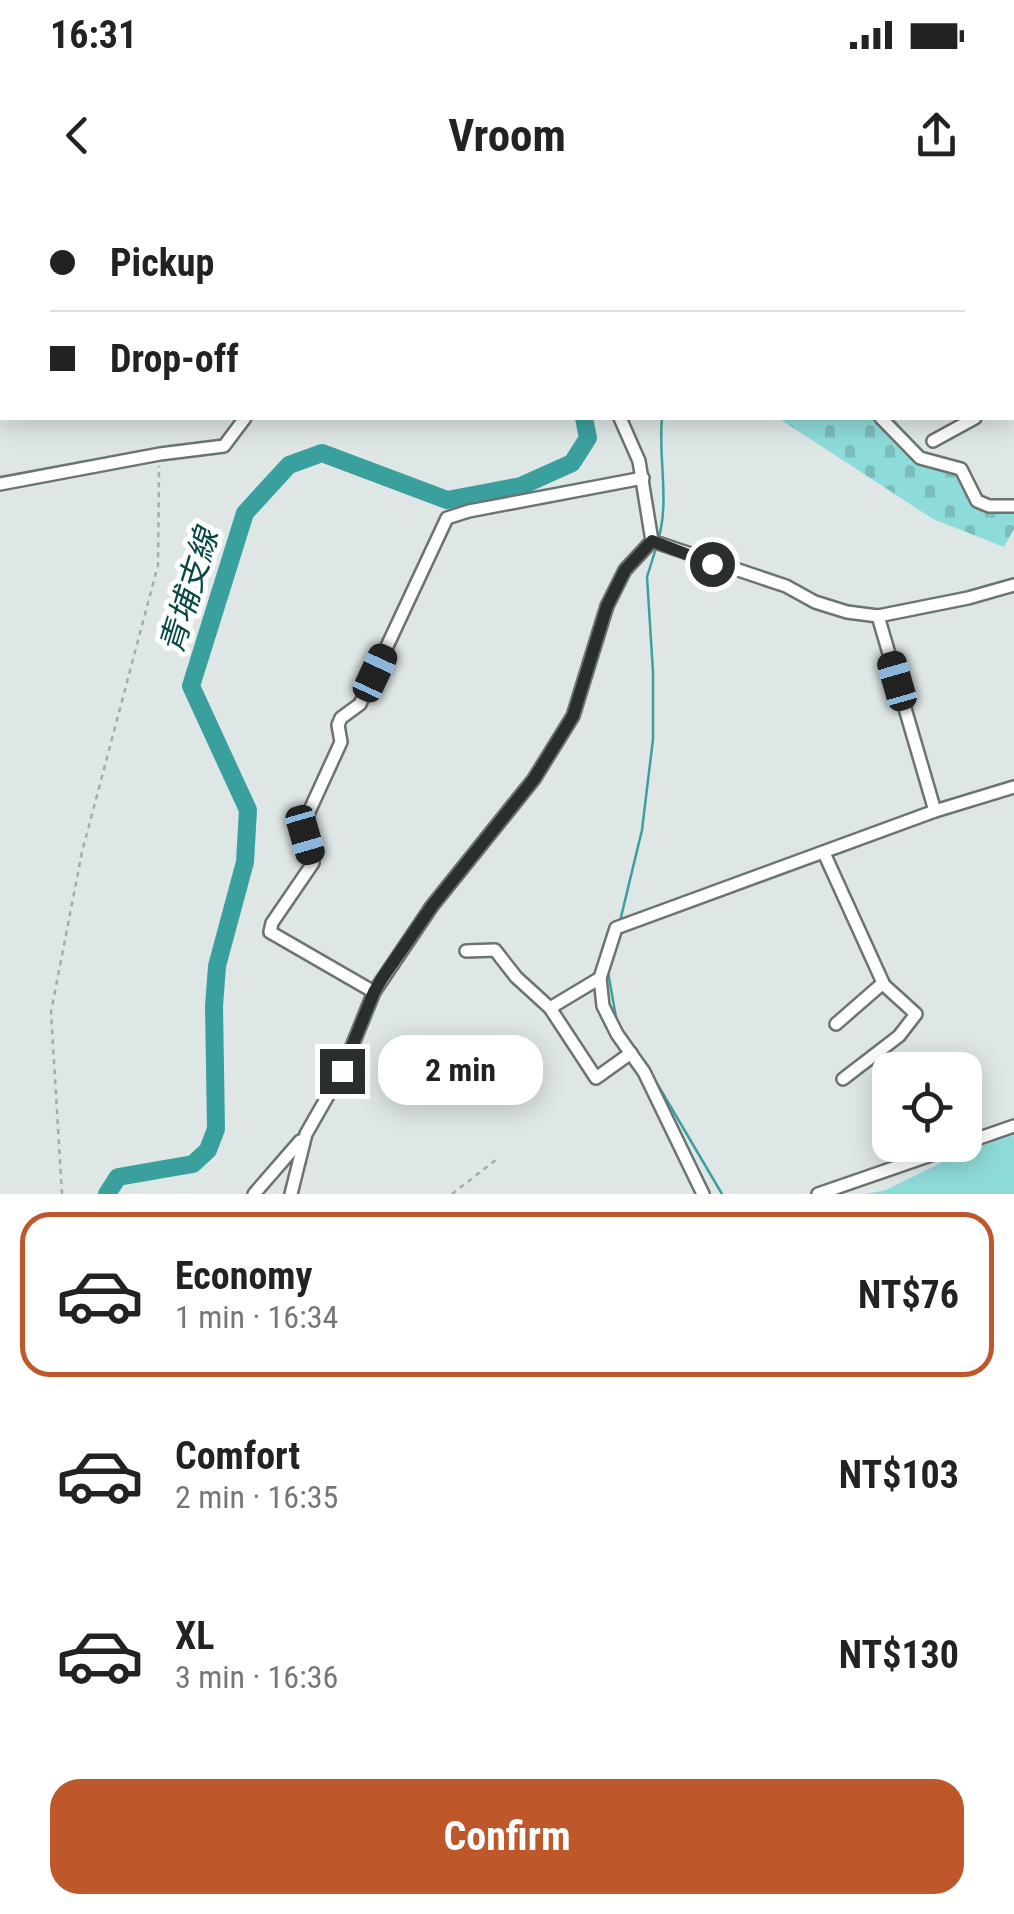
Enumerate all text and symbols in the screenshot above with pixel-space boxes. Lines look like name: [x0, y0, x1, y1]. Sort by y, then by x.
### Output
text: 16:31: [50, 13, 137, 57]
icon: back: [50, 108, 105, 163]
icon: share: [909, 108, 964, 163]
text: Vroom: [448, 109, 566, 162]
text: Pickup: [110, 241, 214, 285]
text: Drop-off: [110, 337, 239, 381]
water label: 青埔支線: [152, 521, 227, 658]
route start: [690, 542, 735, 587]
car: [349, 639, 401, 707]
car: [874, 648, 920, 714]
car: [282, 802, 328, 868]
callout: 2 min: [377, 1036, 542, 1106]
route end: [320, 1049, 365, 1094]
text: 2 min: [425, 1051, 496, 1089]
map controls: [872, 1052, 982, 1162]
button: locate: [872, 1052, 982, 1162]
icon: car: [55, 1250, 145, 1340]
text: Economy: [175, 1254, 312, 1298]
text: NT$76: [858, 1273, 959, 1317]
text: 1 min · 16:34: [175, 1298, 338, 1336]
icon: car: [55, 1430, 145, 1520]
text: Comfort: [175, 1434, 300, 1478]
text: NT$103: [839, 1453, 959, 1497]
text: 2 min · 16:35: [175, 1478, 338, 1516]
icon: car: [55, 1610, 145, 1700]
text: XL: [175, 1614, 214, 1658]
text: NT$130: [839, 1633, 959, 1677]
text: 3 min · 16:36: [175, 1658, 338, 1696]
button: Confirm: [50, 1779, 964, 1894]

